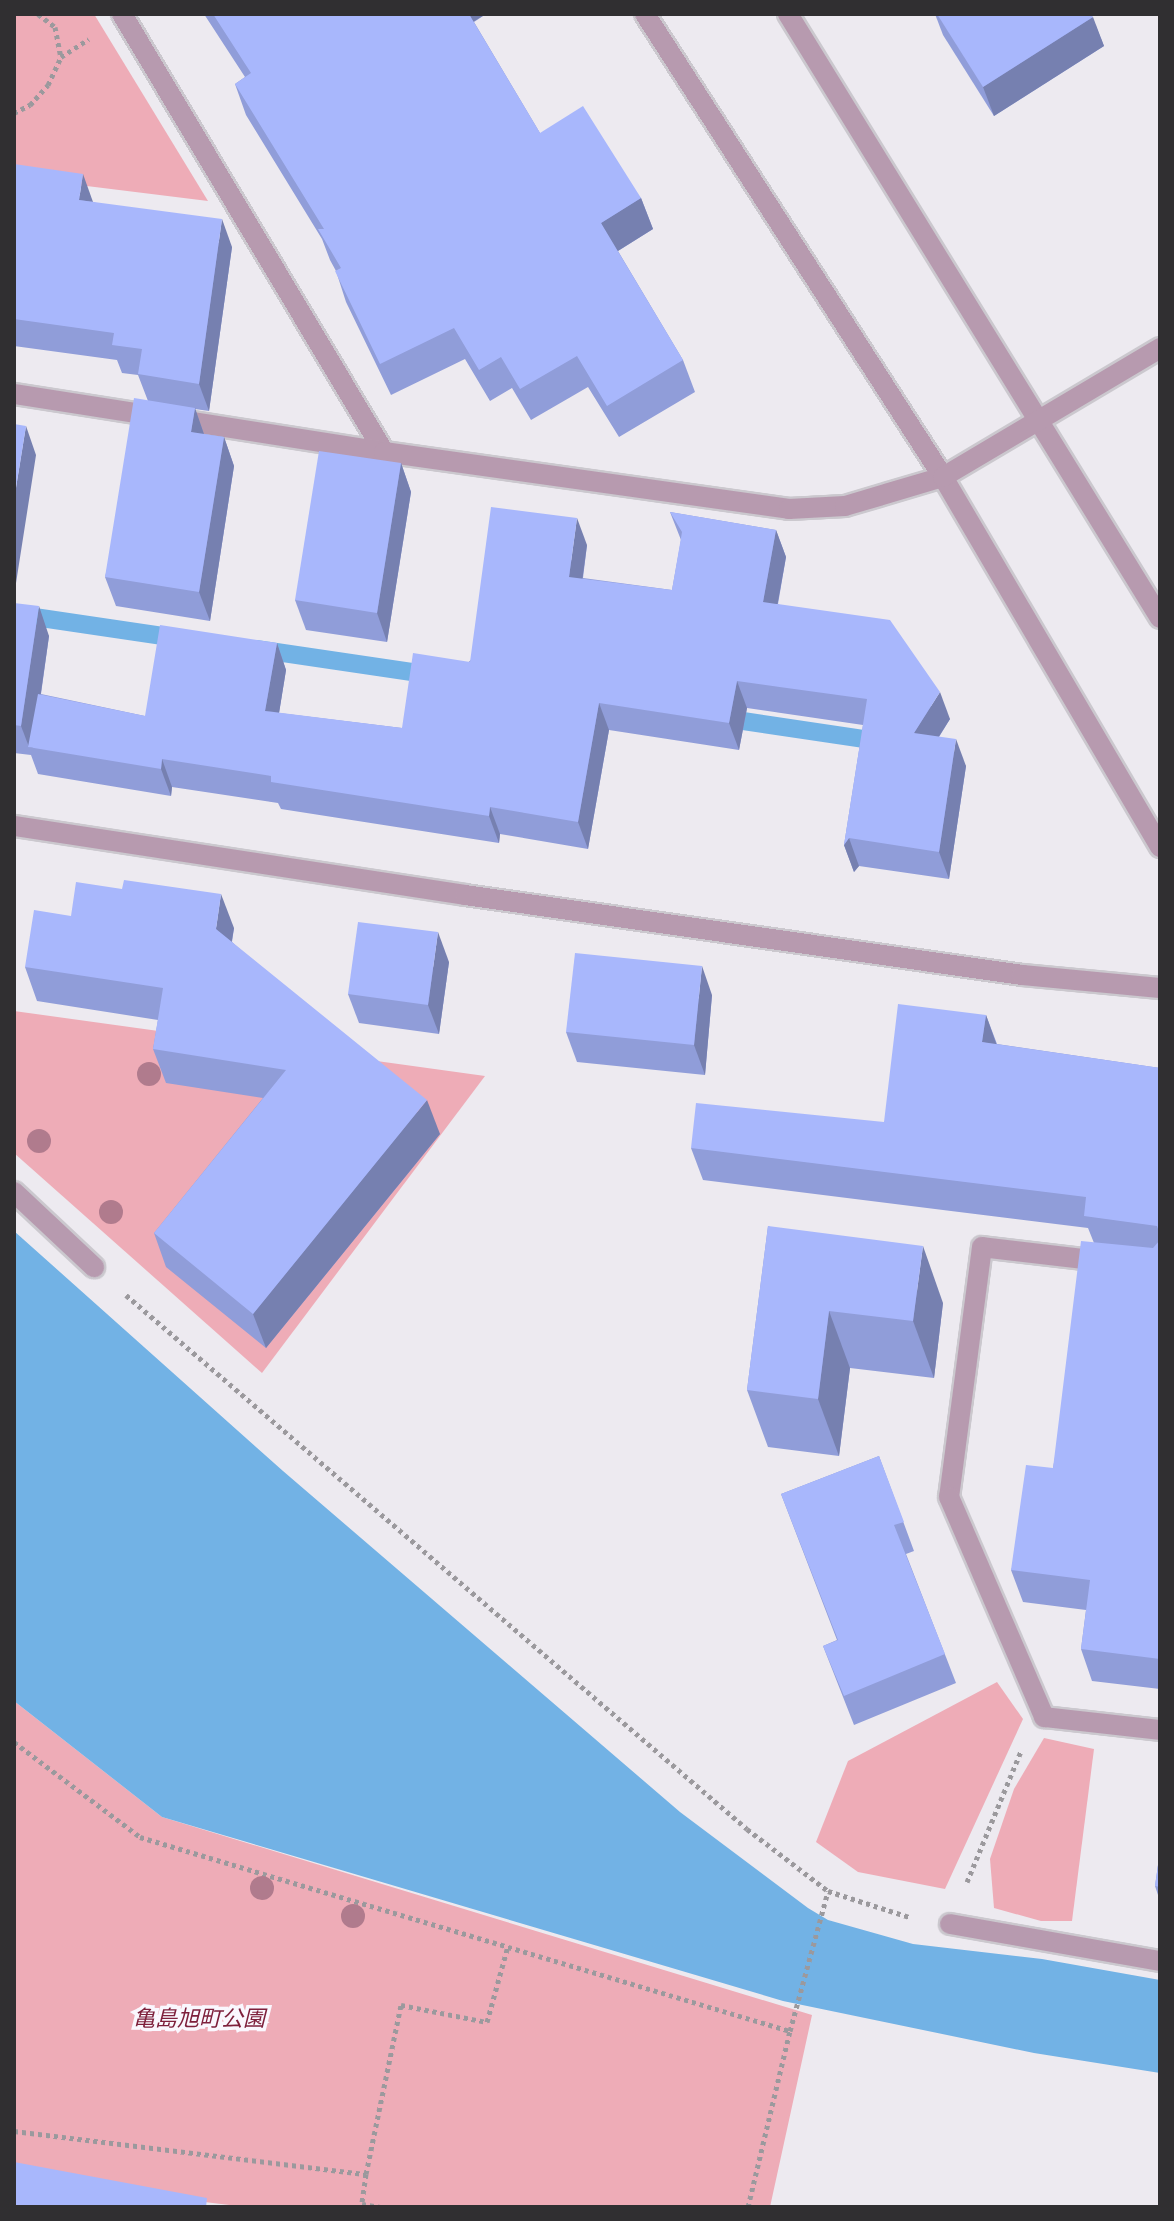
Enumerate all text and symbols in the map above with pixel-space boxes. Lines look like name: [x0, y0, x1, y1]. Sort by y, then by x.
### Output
park label: 亀島旭町公園: [133, 2005, 265, 2031]

